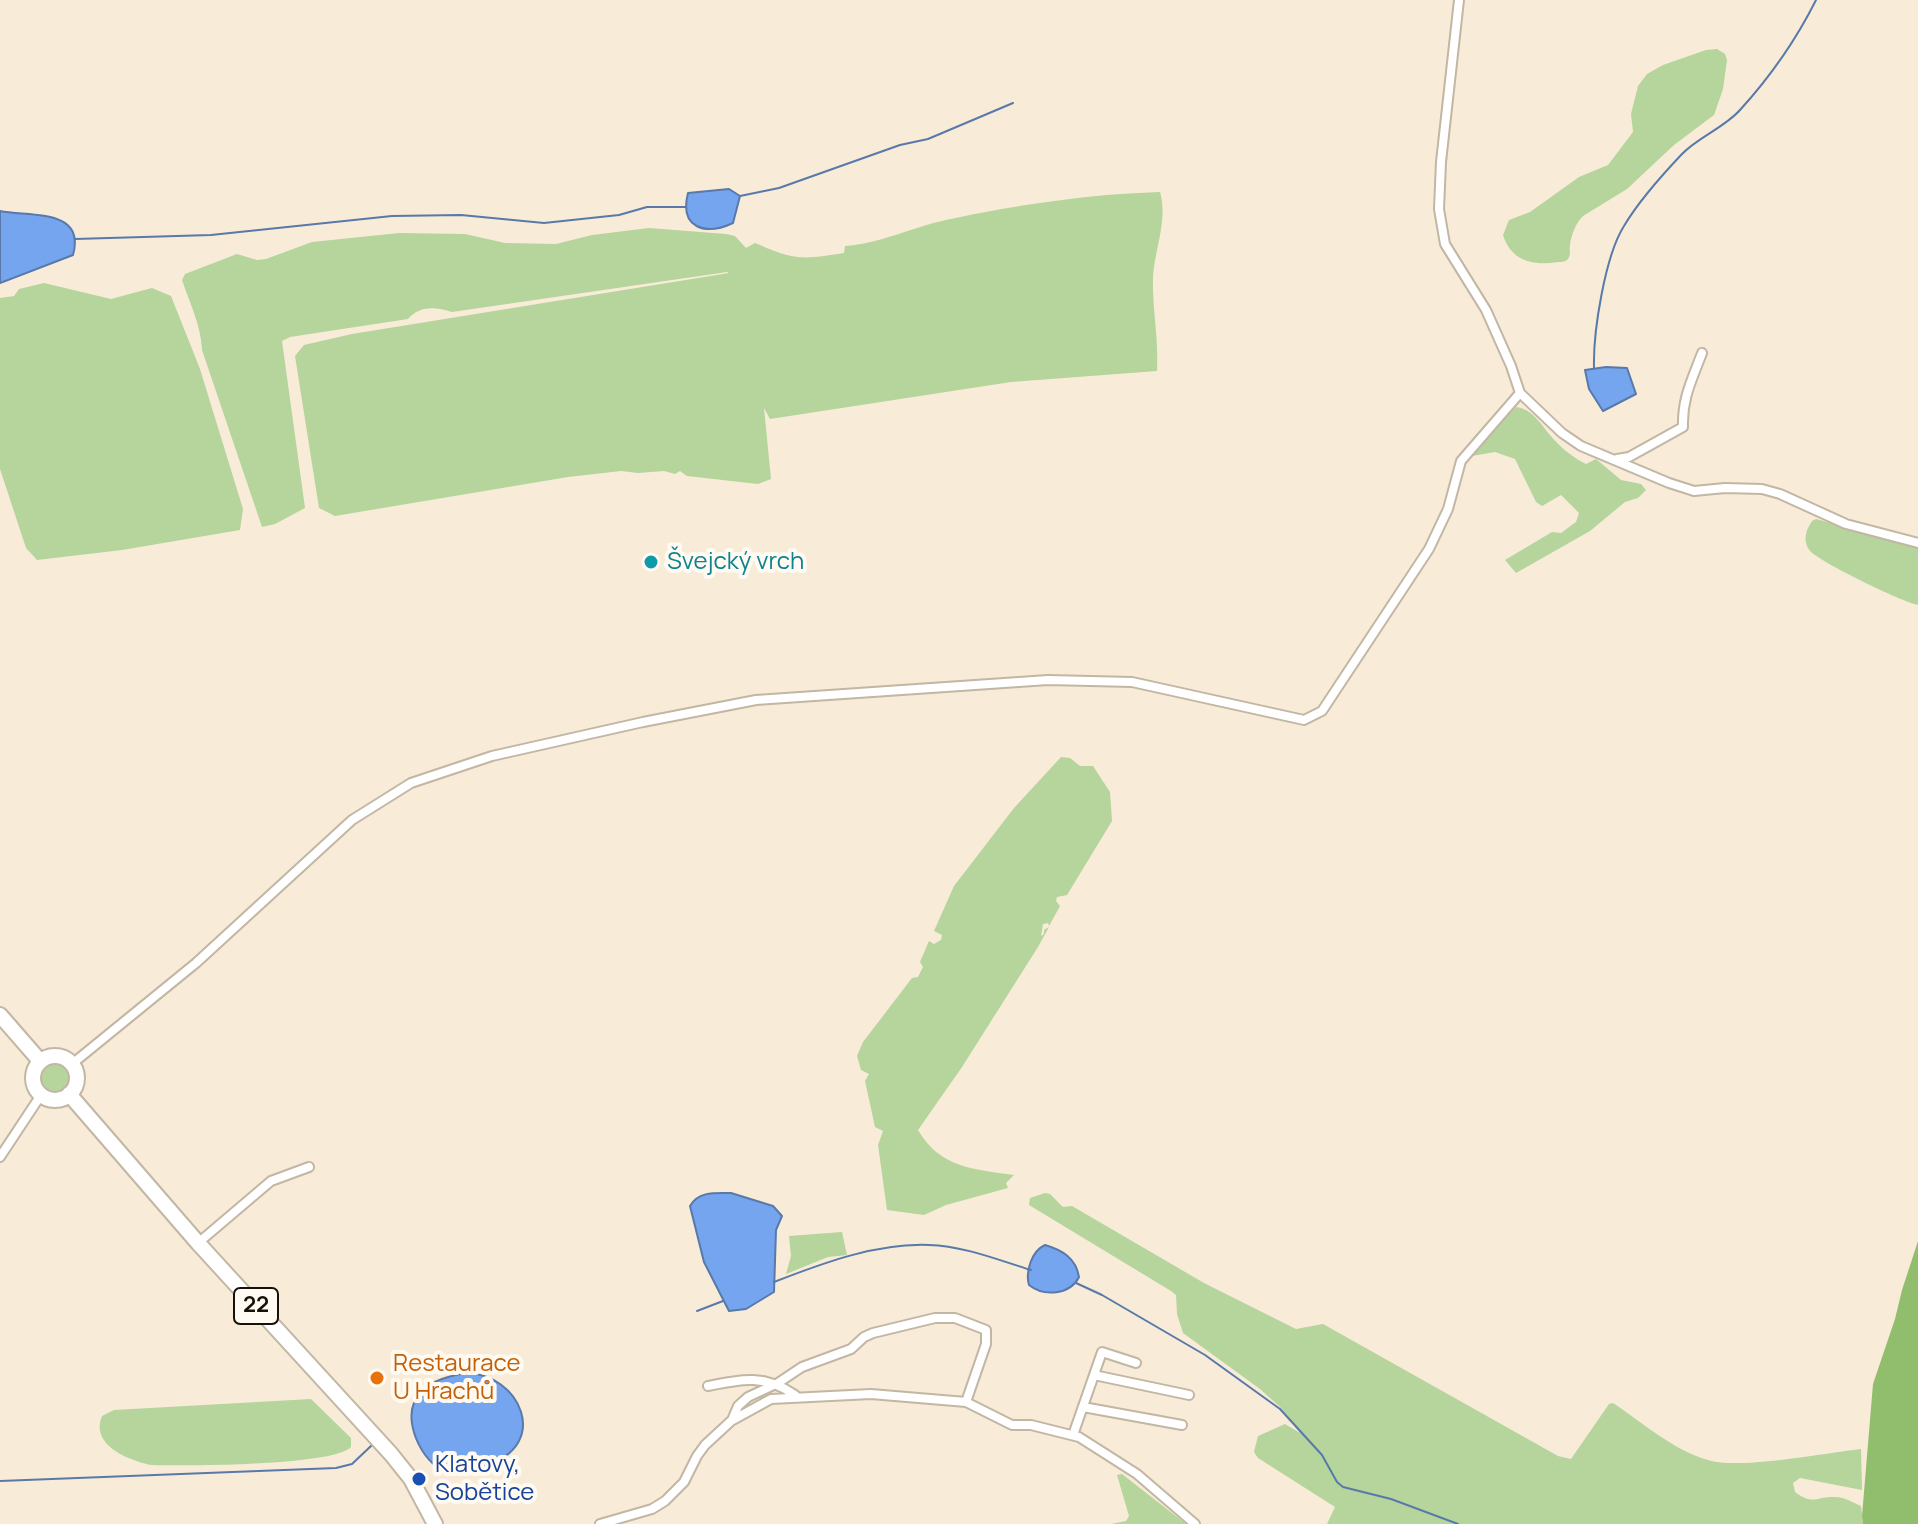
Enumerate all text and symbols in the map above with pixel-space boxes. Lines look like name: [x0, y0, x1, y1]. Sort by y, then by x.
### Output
place label: Švejcký vrch: [667, 548, 804, 576]
marker: Švejcký vrch: [642, 553, 660, 571]
road number: 22: [234, 1288, 278, 1324]
place label: Restaurace U Hrachů: [393, 1350, 520, 1406]
marker: Restaurace U Hrachů: [368, 1369, 386, 1387]
place label: Klatovy, Sobětice: [435, 1451, 534, 1507]
marker: Klatovy, Sobětice: [410, 1470, 428, 1488]

